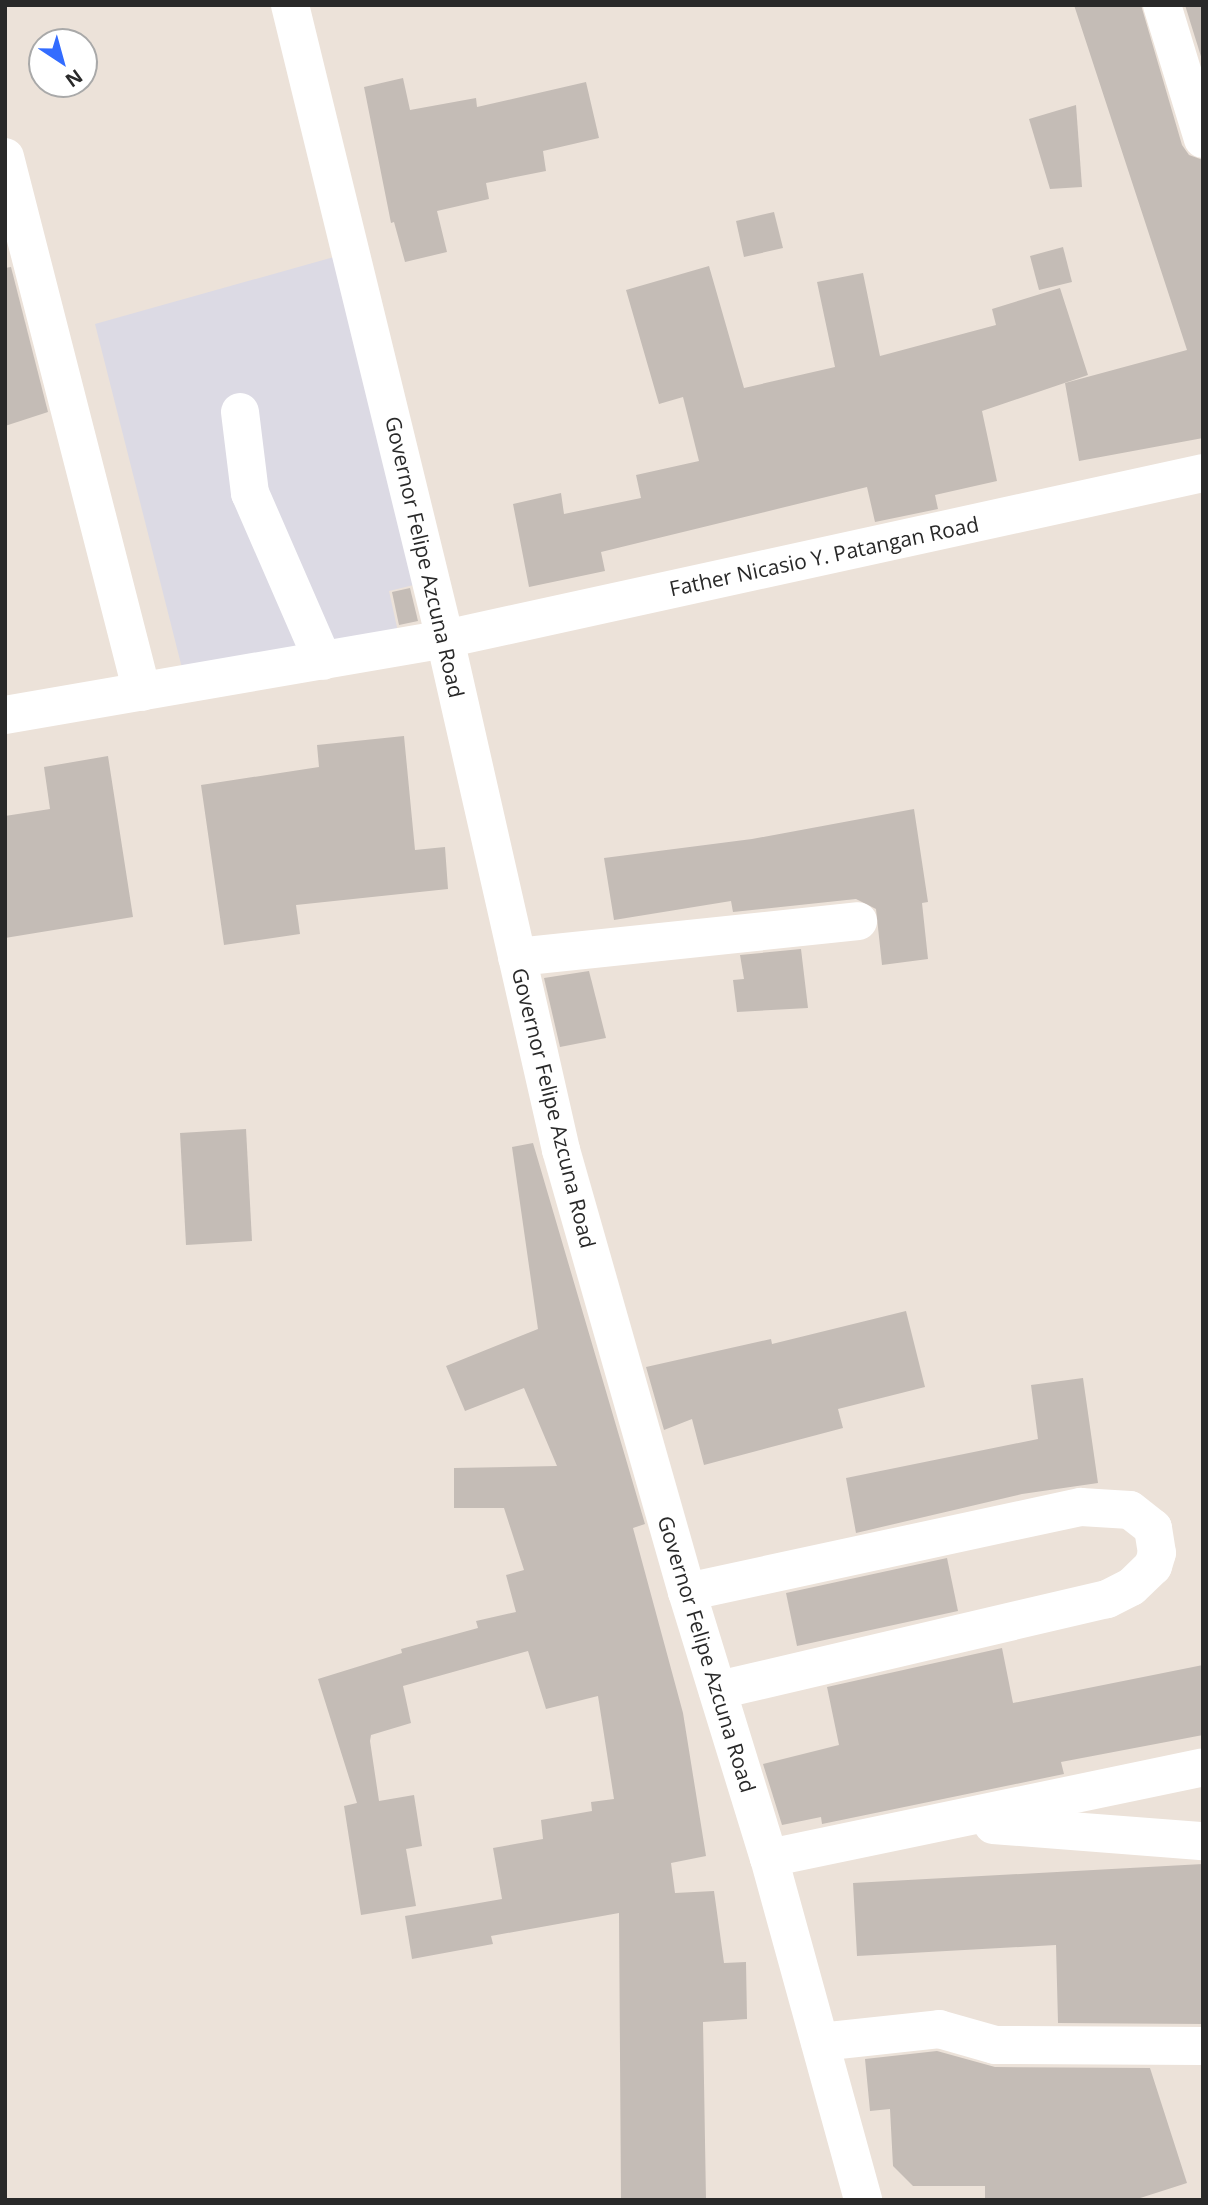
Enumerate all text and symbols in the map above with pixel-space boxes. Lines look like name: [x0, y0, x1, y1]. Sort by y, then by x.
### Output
north arrow: [28, 28, 98, 98]
text: N: [60, 63, 88, 93]
street label: Governor Felipe Azcuna Road: [380, 414, 470, 700]
street label: Father Nicasio Y. Patangan Road: [667, 511, 981, 601]
street label: Governor Felipe Azcuna Road: [507, 965, 601, 1251]
street label: Governor Felipe Azcuna Road: [653, 1513, 761, 1795]

